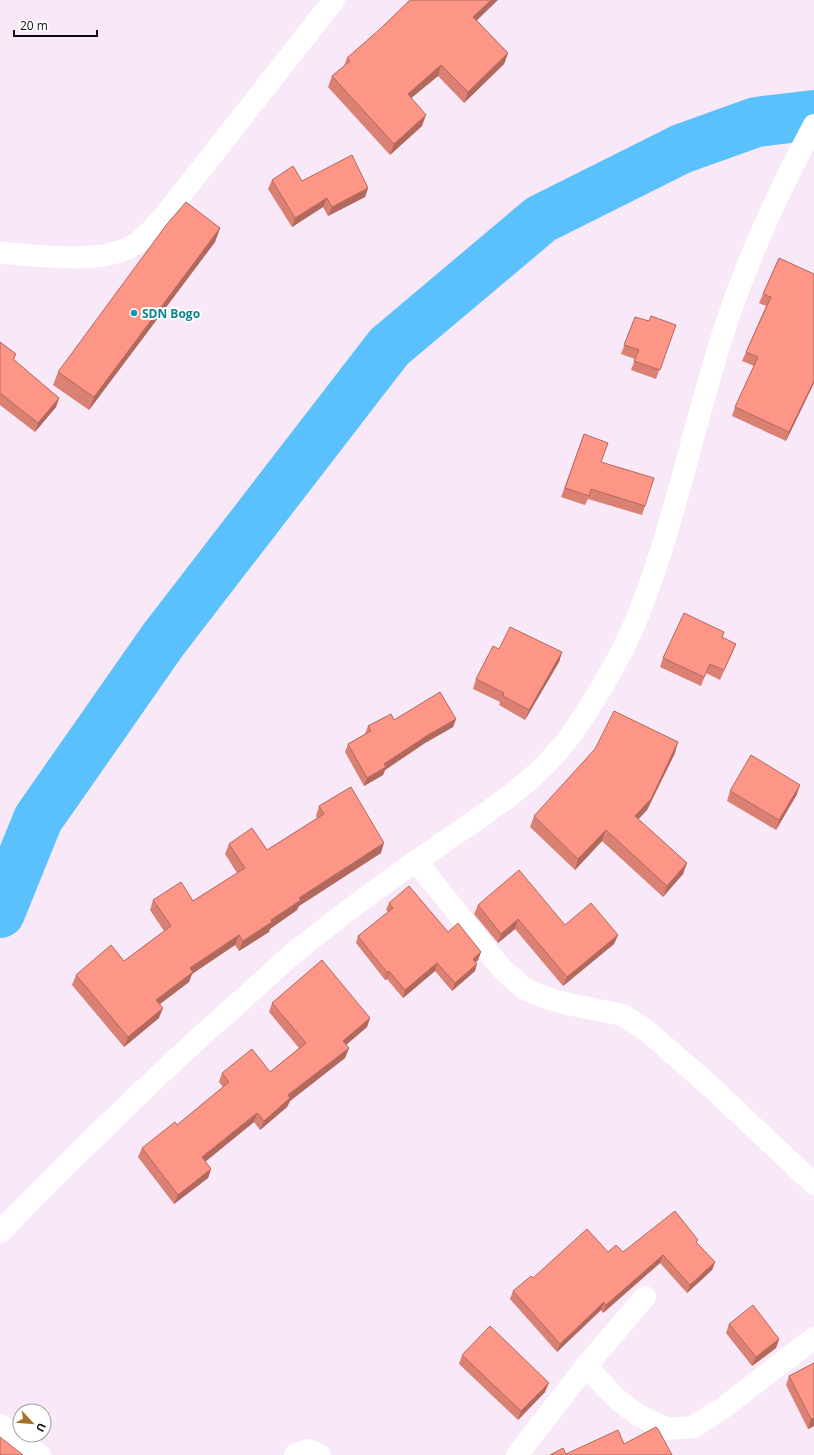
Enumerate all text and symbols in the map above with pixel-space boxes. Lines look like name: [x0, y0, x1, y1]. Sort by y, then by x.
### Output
scale bar: [14, 12, 97, 38]
text: 20 m: [20, 17, 48, 34]
place label: SDN Bogo: [142, 305, 200, 322]
marker: SDN Bogo: [129, 308, 139, 318]
north arrow: [12, 1403, 52, 1443]
text: U: [33, 1421, 50, 1435]

